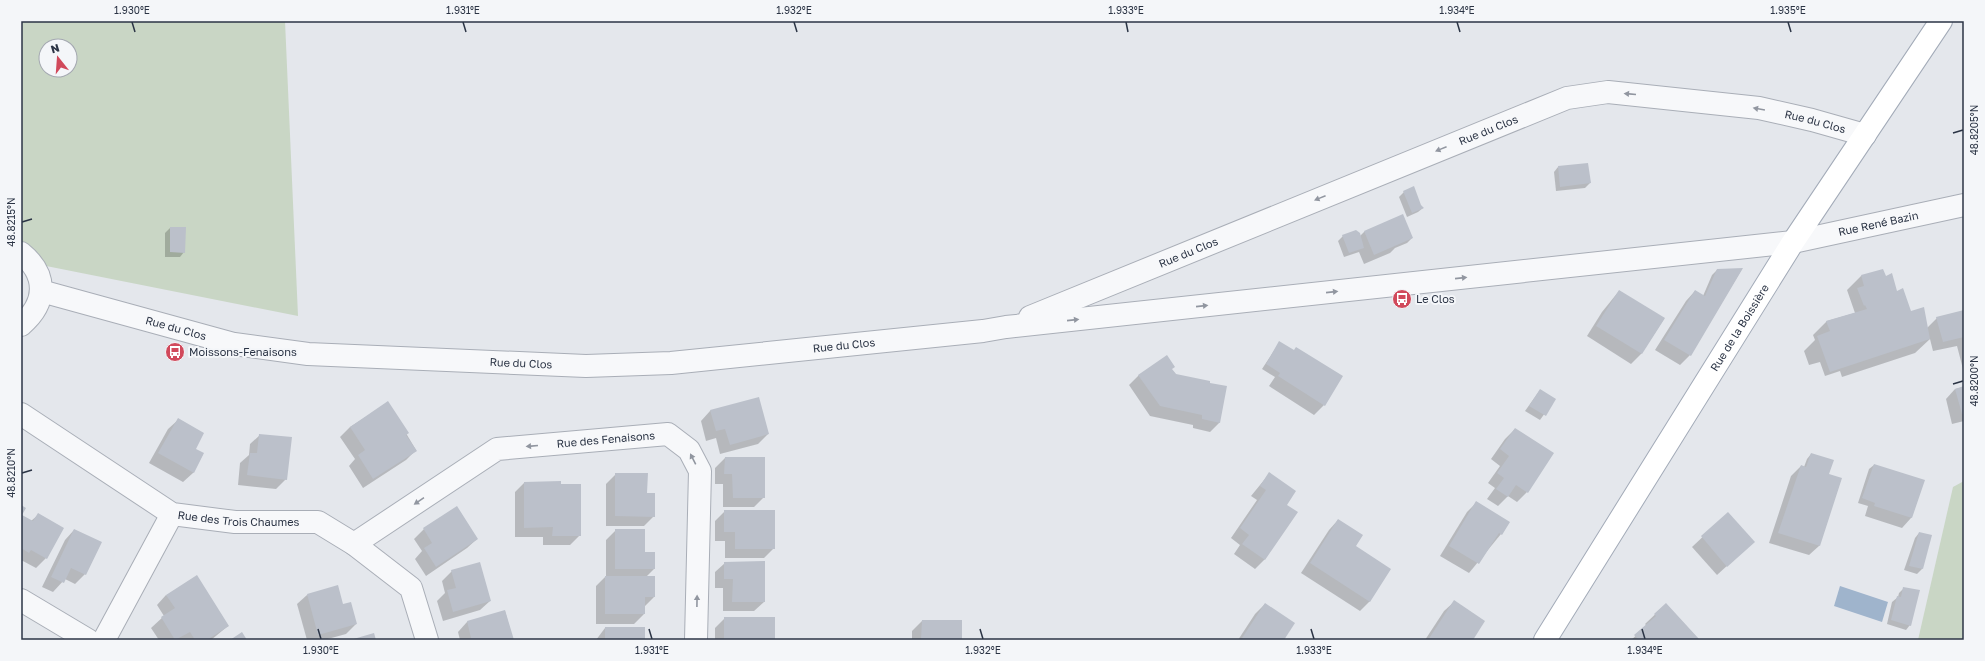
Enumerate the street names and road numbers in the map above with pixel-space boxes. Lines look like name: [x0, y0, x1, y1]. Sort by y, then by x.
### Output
street label: Rue du Clos: [1784, 107, 1847, 135]
street label: Rue du Clos: [1457, 112, 1520, 147]
street label: Rue René Bazin: [1837, 208, 1920, 238]
street label: Rue du Clos: [1157, 234, 1220, 270]
street label: Rue de la Boissière: [1707, 282, 1771, 373]
street label: Rue du Clos: [144, 313, 208, 342]
street label: Rue du Clos: [812, 335, 876, 354]
street label: Rue du Clos: [489, 355, 553, 371]
street label: Rue des Fenaisons: [556, 428, 656, 450]
street label: Rue des Trois Chaumes: [177, 508, 300, 528]

